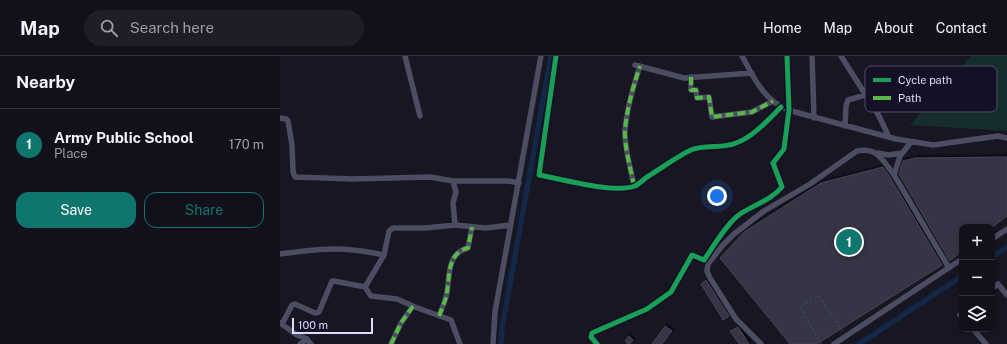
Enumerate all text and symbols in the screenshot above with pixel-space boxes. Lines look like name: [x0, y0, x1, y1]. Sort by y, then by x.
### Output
search box: [84, 10, 364, 46]
text: Map: [20, 17, 60, 39]
icon: search: [98, 17, 120, 39]
text: Search here: [130, 19, 214, 36]
text: Home: [763, 20, 802, 36]
text: Map: [824, 20, 852, 36]
text: About: [874, 20, 914, 36]
text: Contact: [936, 20, 987, 36]
legend: [865, 66, 997, 112]
text: Nearby: [16, 72, 75, 92]
text: Cycle path: [898, 74, 952, 86]
text: Path: [898, 92, 921, 104]
text: Army Public School: [54, 129, 194, 146]
text: 1: [26, 137, 32, 152]
text: 170 m: [229, 137, 264, 152]
text: Place: [54, 146, 88, 161]
your location: [707, 186, 727, 206]
button: Save: [16, 192, 136, 228]
button: Share: [144, 192, 264, 228]
map controls: [959, 224, 995, 332]
button: +: [959, 224, 995, 260]
pin: 1: [836, 227, 862, 257]
button: −: [959, 260, 995, 296]
button: layers: [959, 296, 995, 332]
scale bar: [292, 316, 373, 335]
text: 100 m: [298, 319, 328, 331]

